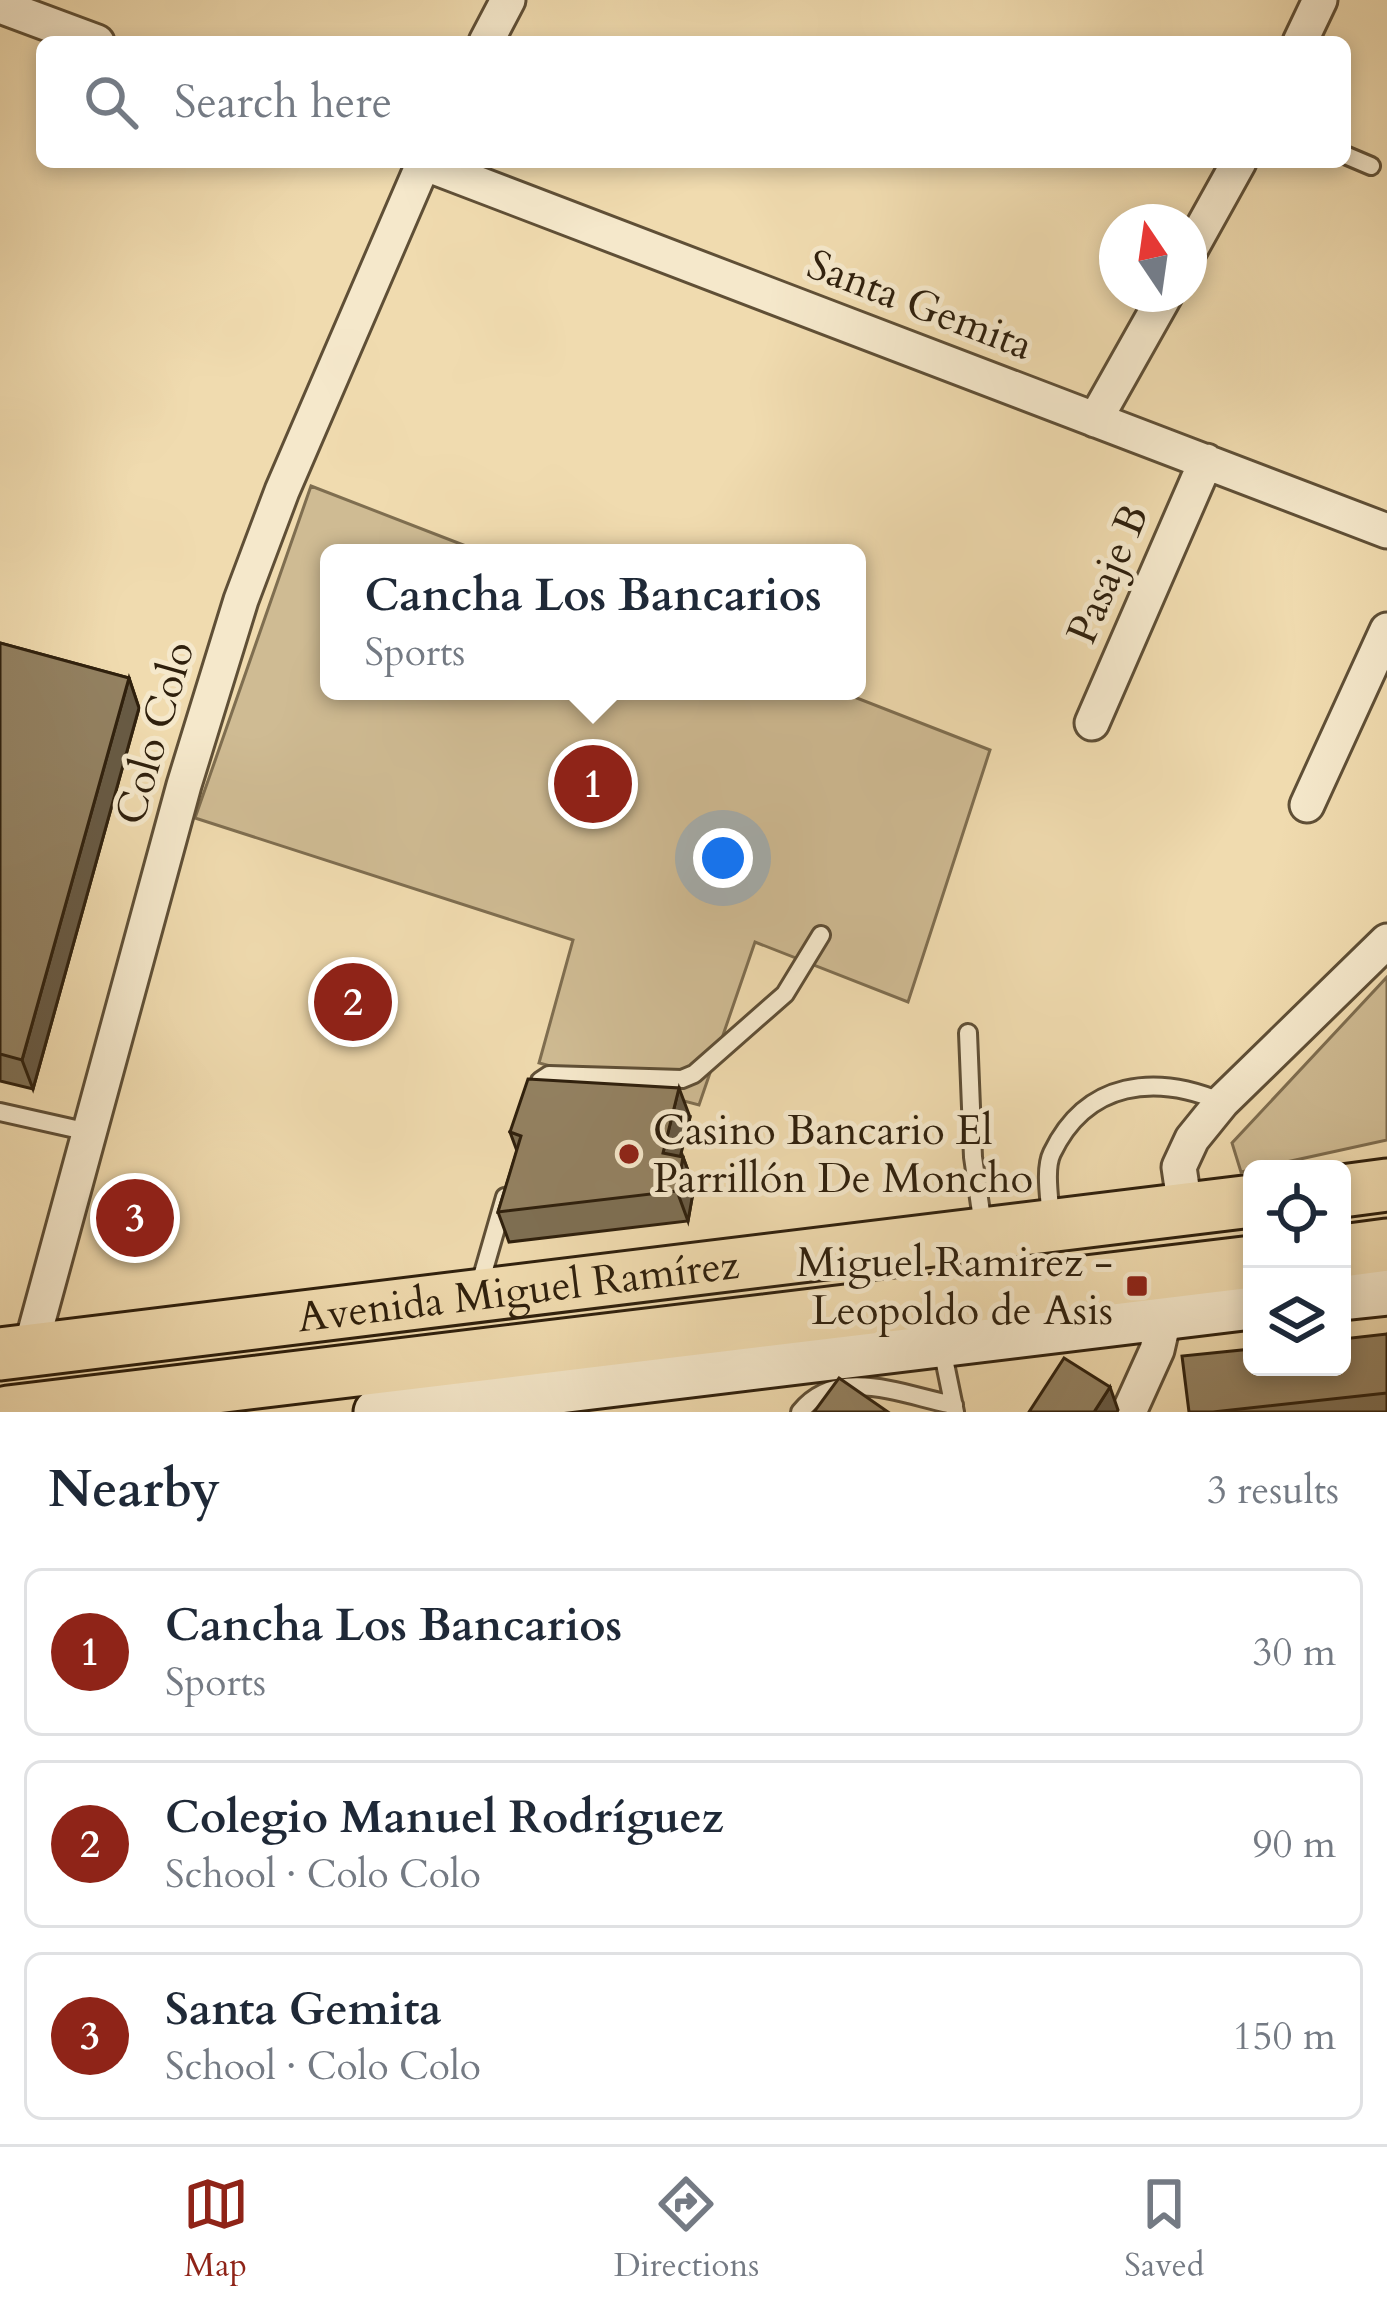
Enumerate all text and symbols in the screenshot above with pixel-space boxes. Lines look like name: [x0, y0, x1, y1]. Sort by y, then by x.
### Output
search box: [36, 36, 1351, 168]
icon: search: [78, 69, 144, 135]
text: Search here: [174, 72, 392, 133]
north arrow: [1099, 204, 1207, 312]
street label: Santa Gemita: [799, 236, 1041, 374]
street label: Pasaje B: [1053, 496, 1163, 652]
popup: [320, 544, 866, 700]
text: Cancha Los Bancarios: [364, 565, 822, 626]
text: Sports: [364, 626, 465, 679]
street label: Colo Colo: [102, 635, 208, 831]
pin: 1: [554, 739, 632, 829]
your location: [693, 828, 753, 888]
pin: 2: [314, 957, 392, 1047]
place label: Casino Bancario El Parrillón De Moncho: [653, 1102, 1033, 1207]
marker: Casino Bancario El Parrillón De Moncho: [616, 1141, 642, 1167]
map controls: [1243, 1160, 1351, 1376]
button: locate: [1243, 1160, 1351, 1268]
pin: 3: [96, 1173, 174, 1263]
place label: Miguel Ramirez - Leopoldo de Asis: [796, 1234, 1113, 1339]
street label: Avenida Miguel Ramírez: [294, 1235, 742, 1346]
button: layers: [1243, 1268, 1351, 1376]
marker: Miguel Ramirez - Leopoldo de Asis: [1124, 1273, 1150, 1299]
text: Nearby: [48, 1455, 220, 1525]
text: 3 results: [1207, 1464, 1339, 1517]
text: Cancha Los Bancarios: [165, 1595, 622, 1656]
text: 1: [80, 1626, 100, 1679]
text: 30 m: [1253, 1626, 1336, 1679]
text: Sports: [165, 1656, 266, 1709]
text: Colegio Manuel Rodríguez: [165, 1787, 724, 1848]
text: 2: [80, 1818, 100, 1871]
text: 90 m: [1253, 1818, 1336, 1871]
text: School · Colo Colo: [165, 1848, 481, 1901]
text: Santa Gemita: [165, 1979, 442, 2040]
text: 3: [80, 2010, 100, 2063]
text: 150 m: [1233, 2010, 1336, 2063]
text: School · Colo Colo: [165, 2040, 481, 2093]
tab: Map: [183, 2171, 249, 2288]
tab: Directions: [614, 2171, 759, 2288]
tab: Saved: [1124, 2171, 1204, 2288]

